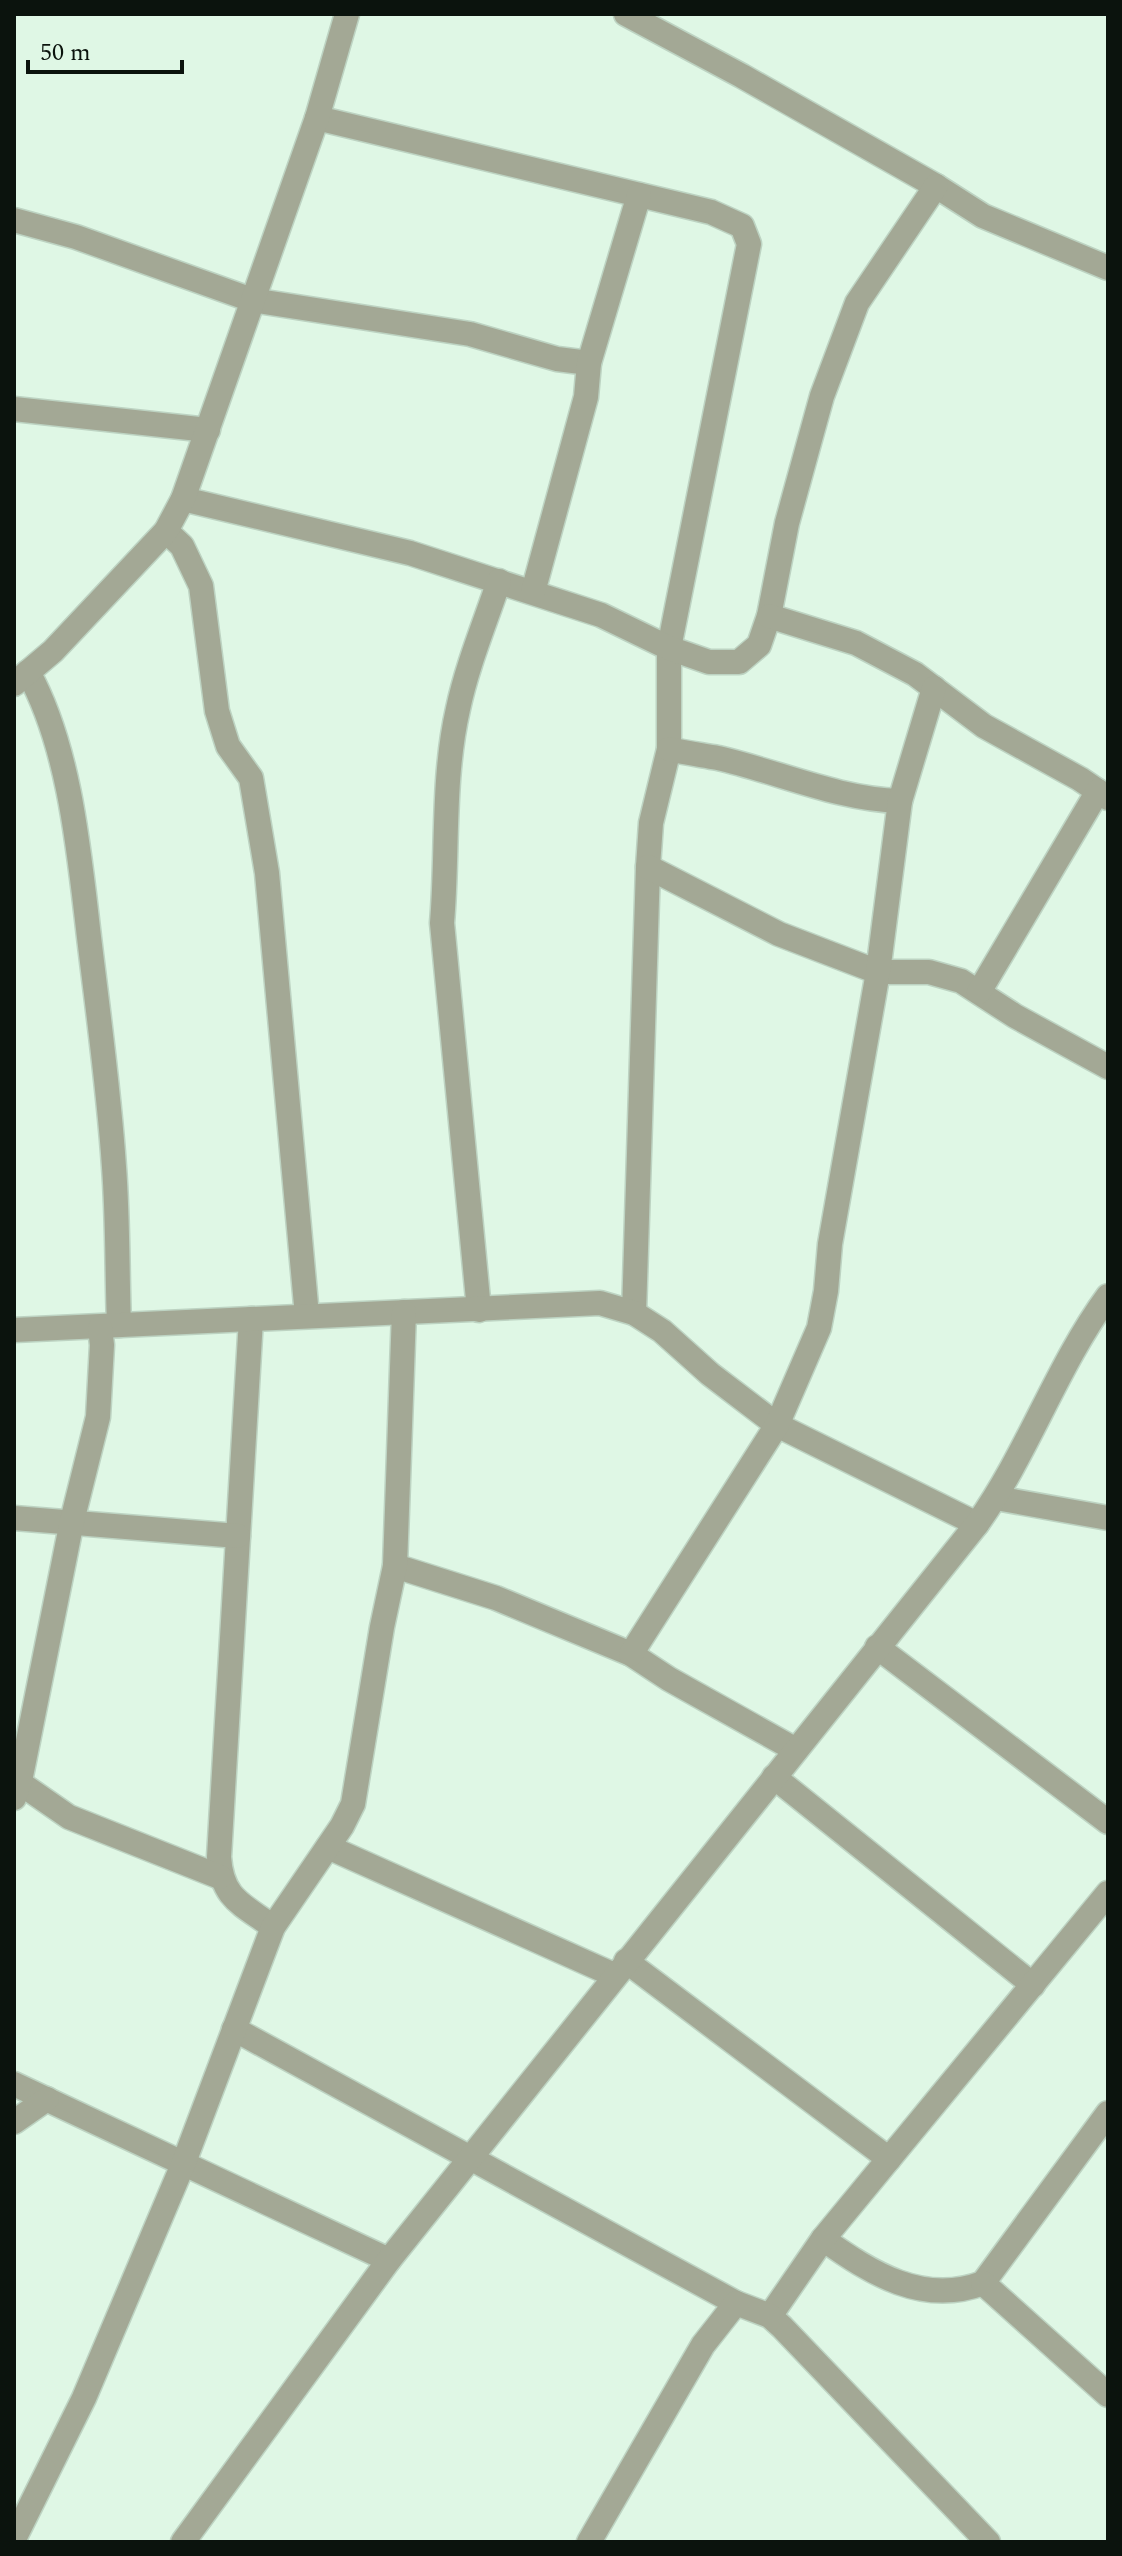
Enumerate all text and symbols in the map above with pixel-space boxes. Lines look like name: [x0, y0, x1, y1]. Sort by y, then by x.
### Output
scale bar: [28, 24, 182, 74]
text: 50 m: [40, 35, 91, 71]

